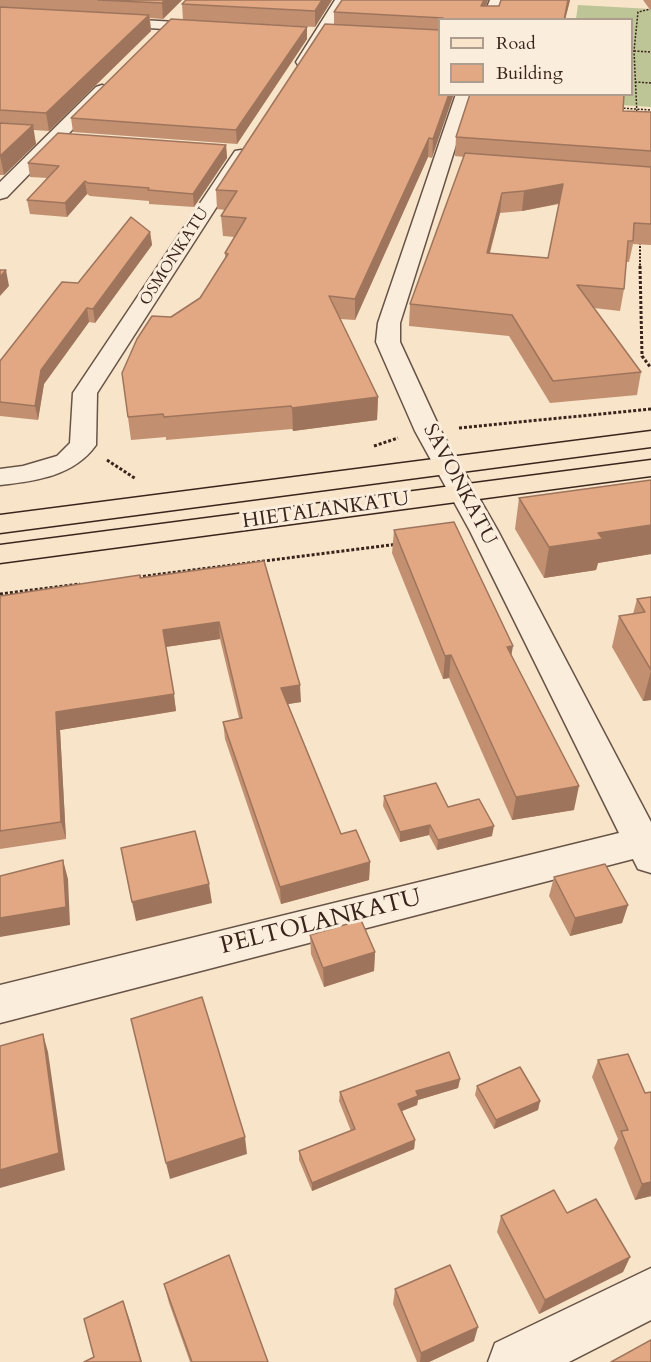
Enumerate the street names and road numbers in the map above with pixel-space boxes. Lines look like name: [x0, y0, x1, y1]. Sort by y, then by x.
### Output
street label: OSMONKATU: [136, 205, 214, 309]
street label: SAVONKATU: [417, 420, 501, 550]
street label: HIETALANKATU: [241, 487, 411, 535]
street label: PELTOLANKATU: [218, 884, 424, 962]

